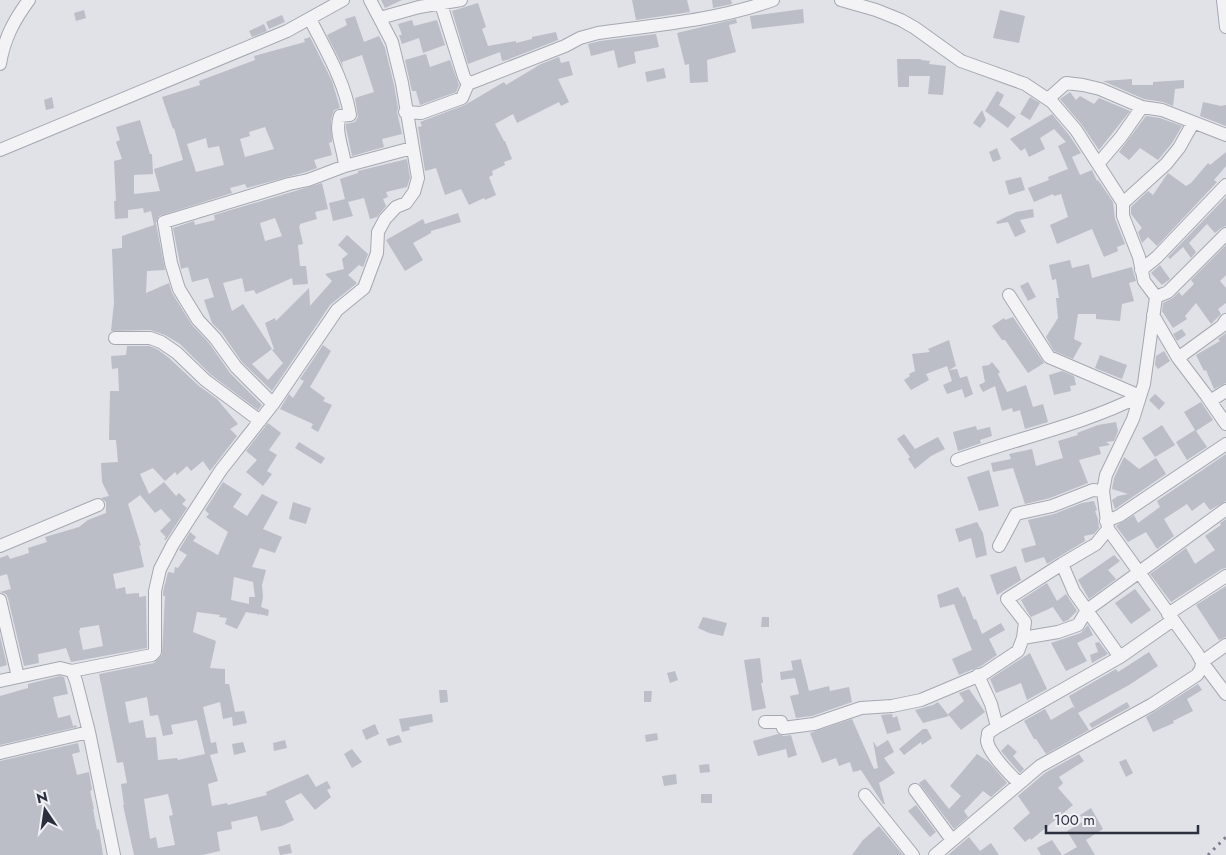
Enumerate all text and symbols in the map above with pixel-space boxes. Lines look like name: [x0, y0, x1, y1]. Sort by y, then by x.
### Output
north arrow: [20, 785, 70, 835]
text: N: [34, 786, 50, 808]
scale bar: [1046, 802, 1198, 834]
text: 100 m: [1054, 809, 1095, 831]

